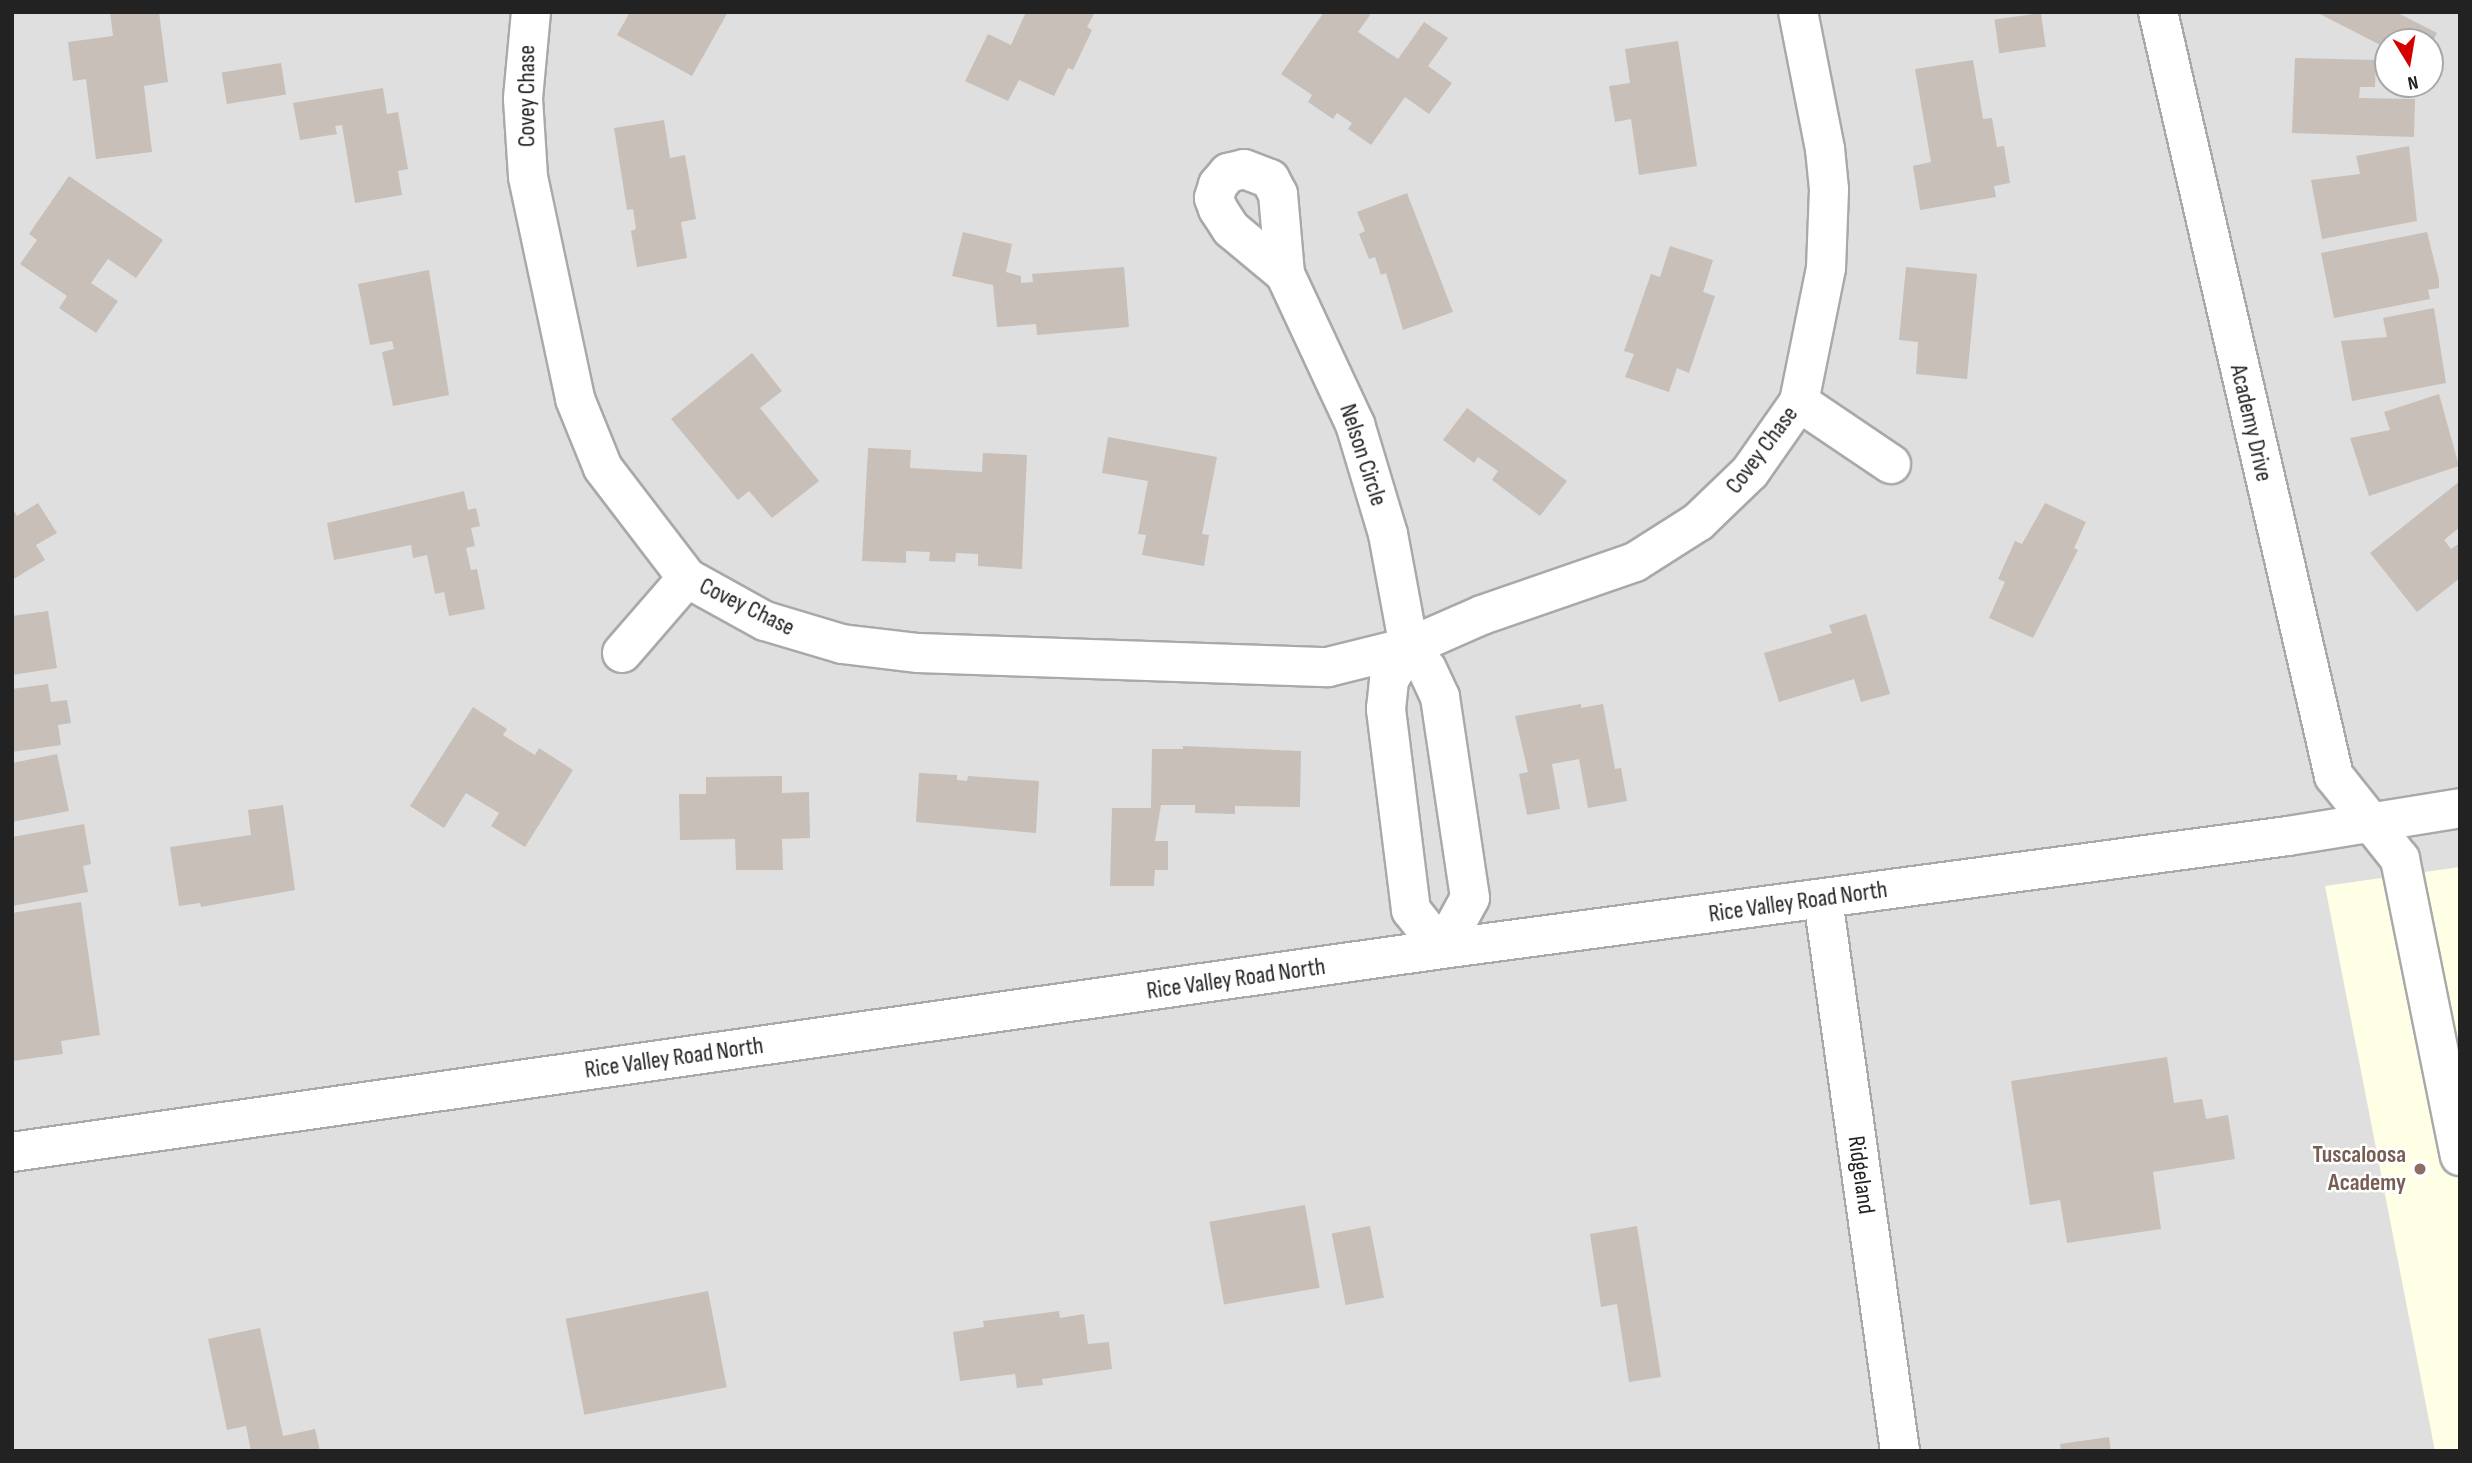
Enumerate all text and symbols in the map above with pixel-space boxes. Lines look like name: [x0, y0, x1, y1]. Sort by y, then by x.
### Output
north arrow: [2374, 28, 2444, 98]
street label: Covey Chase: [513, 45, 541, 147]
text: N: [2406, 70, 2420, 94]
street label: Academy Drive: [2224, 362, 2278, 484]
street label: Nelson Circle: [1333, 400, 1393, 510]
street label: Covey Chase: [1720, 400, 1804, 500]
street label: Covey Chase: [695, 572, 799, 642]
street label: Rice Valley Road North: [1707, 875, 1889, 929]
street label: Rice Valley Road North: [1145, 952, 1327, 1006]
street label: Rice Valley Road North: [583, 1031, 765, 1085]
street label: Ridgeland: [1841, 1134, 1881, 1216]
place label: Tuscaloosa Academy: [2313, 1141, 2406, 1197]
marker: Tuscaloosa Academy: [2412, 1161, 2428, 1177]

